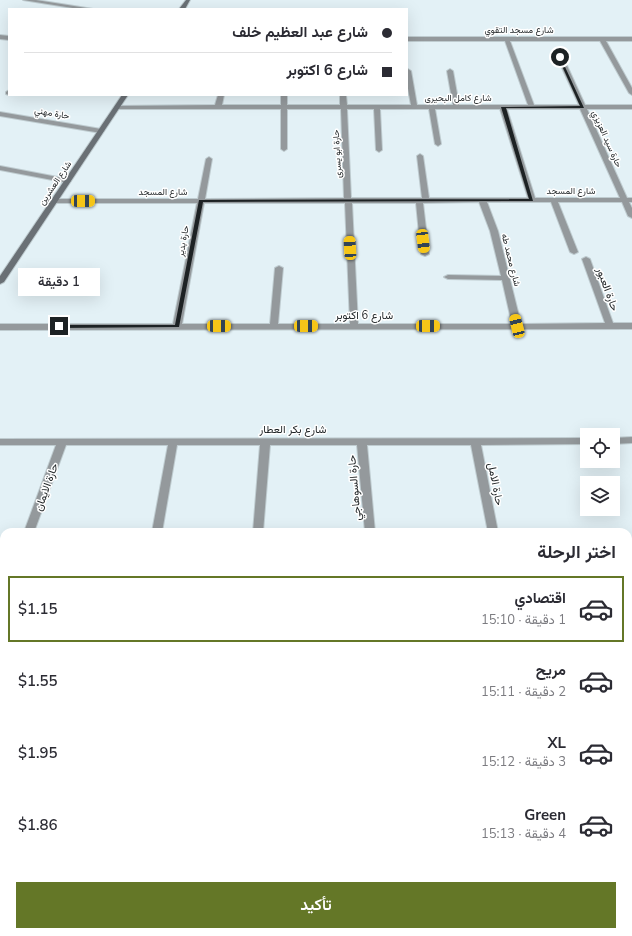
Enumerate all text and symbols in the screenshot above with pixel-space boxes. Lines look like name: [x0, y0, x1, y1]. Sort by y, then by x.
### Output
text: شارع عبد العظيم خلف: [232, 22, 368, 42]
street label: شارع مسجد التقوي: [484, 24, 554, 37]
route start: [551, 48, 569, 66]
text: شارع 6 اكتوبر: [286, 60, 368, 80]
street label: شارع كامل البحيرى: [424, 92, 492, 104]
street label: حارة مهني: [33, 104, 70, 123]
street label: حارة سيد العزيزي: [588, 109, 625, 170]
street label: حارة ابو يسرى: [330, 129, 344, 179]
street label: شارع العشرين: [36, 159, 74, 207]
street label: شارع المسجد: [547, 185, 595, 197]
street label: شارع المسجد: [139, 186, 187, 198]
car: [71, 195, 95, 207]
street label: حارة بدير: [174, 225, 192, 258]
car: [416, 228, 430, 254]
street label: شارع محمد طه: [499, 232, 523, 288]
car: [343, 236, 357, 260]
street label: حارة العبور: [592, 264, 622, 313]
callout: 1 دقيقة: [18, 268, 100, 296]
text: 1 دقيقة: [38, 273, 80, 291]
street label: شارع 6 اكتوبر: [334, 308, 393, 323]
car: [508, 313, 526, 339]
route end: [50, 317, 68, 335]
car: [207, 320, 231, 332]
car: [294, 320, 318, 332]
car: [416, 320, 440, 332]
street label: شارع بكر العطار: [259, 422, 327, 437]
map controls: [580, 428, 620, 516]
button: locate: [580, 428, 620, 468]
street label: حارة السوهاجي: [344, 454, 367, 522]
street label: حارة الايمان: [31, 461, 62, 513]
street label: حارة الامل: [484, 461, 507, 507]
button: layers: [580, 476, 620, 516]
text: اختر الرحلة: [537, 540, 616, 564]
text: اقتصادي: [514, 588, 566, 608]
icon: car: [578, 591, 614, 627]
text: $1.15: [18, 599, 58, 619]
text: 1 دقيقة · 15:10: [481, 611, 566, 629]
text: مريح: [536, 660, 566, 680]
icon: car: [578, 663, 614, 699]
text: $1.55: [18, 671, 58, 691]
text: 2 دقيقة · 15:11: [481, 683, 566, 701]
text: XL: [547, 733, 566, 753]
icon: car: [578, 735, 614, 771]
text: $1.95: [18, 743, 58, 763]
text: 3 دقيقة · 15:12: [481, 753, 566, 771]
text: Green: [524, 805, 566, 825]
icon: car: [578, 807, 614, 843]
text: $1.86: [18, 815, 58, 835]
text: 4 دقيقة · 15:13: [481, 825, 566, 843]
button: تأكيد: [16, 882, 616, 928]

